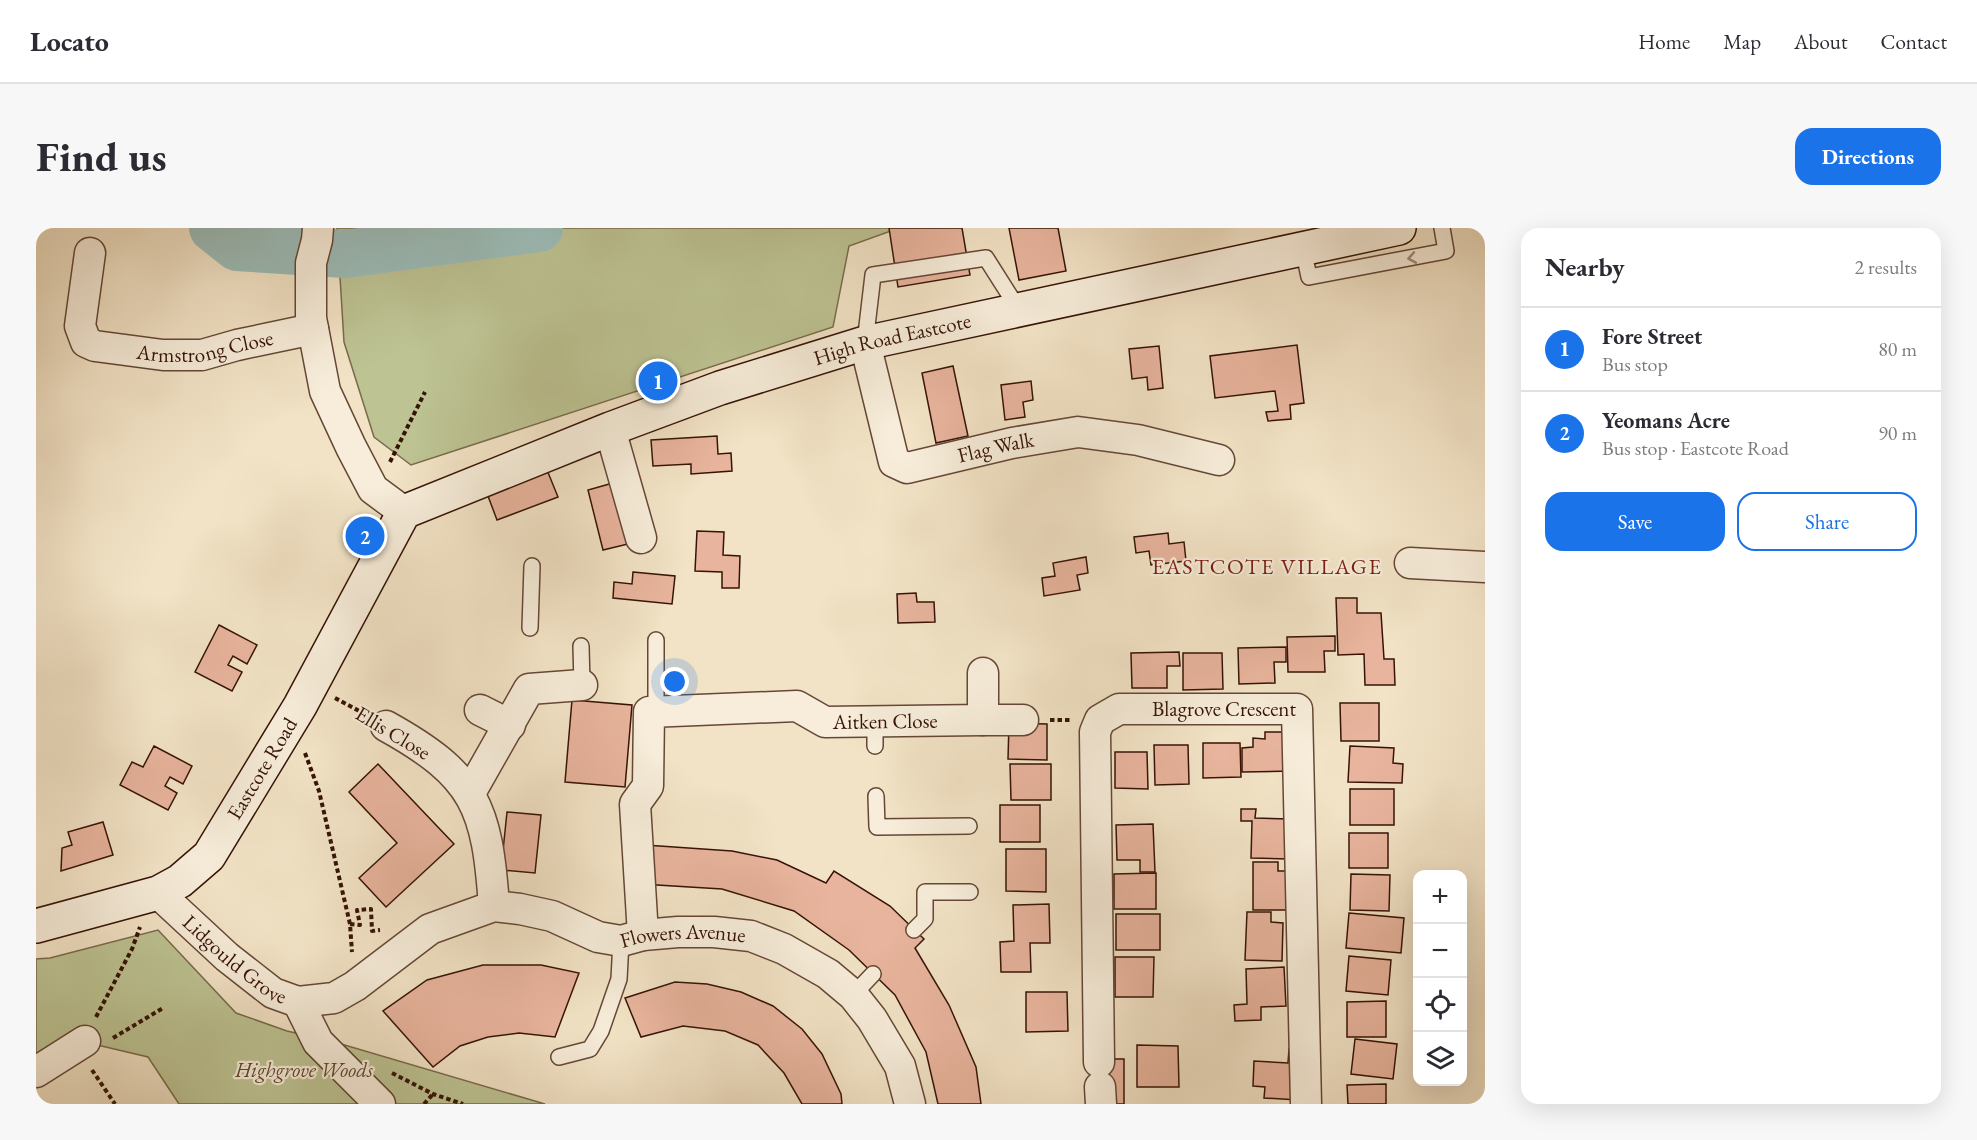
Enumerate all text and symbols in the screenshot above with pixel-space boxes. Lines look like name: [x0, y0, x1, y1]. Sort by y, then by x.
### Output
text: Locato: [30, 23, 109, 59]
text: Home: [1638, 28, 1690, 55]
text: Map: [1723, 28, 1761, 55]
text: About: [1794, 28, 1847, 55]
text: Contact: [1880, 28, 1947, 55]
button: Directions: [1795, 128, 1941, 185]
text: Find us: [36, 129, 167, 184]
text: Nearby: [1545, 250, 1625, 284]
one-way arrow: [1407, 251, 1417, 264]
text: 2 results: [1854, 254, 1917, 280]
street label: High Road Eastcote: [810, 307, 973, 371]
text: Fore Street: [1602, 322, 1702, 351]
street label: Armstrong Close: [134, 324, 276, 368]
text: 1: [1559, 336, 1570, 362]
text: 80 m: [1878, 336, 1917, 362]
text: Bus stop: [1602, 351, 1668, 377]
pin: 1: [638, 358, 678, 404]
text: Yeomans Acre: [1602, 406, 1730, 435]
text: 2: [1559, 420, 1570, 446]
text: 90 m: [1878, 420, 1917, 446]
street label: Flag Walk: [955, 425, 1037, 469]
text: Bus stop · Eastcote Road: [1602, 435, 1789, 461]
button: Save: [1545, 492, 1725, 551]
button: Share: [1737, 492, 1917, 551]
pin: 2: [346, 514, 384, 558]
district label: EASTCOTE VILLAGE: [1152, 552, 1382, 581]
your location: [660, 667, 689, 696]
street label: Blagrove Crescent: [1152, 695, 1296, 722]
street label: Ellis Close: [351, 700, 436, 766]
street label: Aitken Close: [831, 707, 938, 735]
street label: Eastcote Road: [220, 712, 303, 824]
map controls: [1413, 870, 1467, 1086]
button: +: [1413, 870, 1467, 924]
street label: Lidgould Grove: [177, 909, 290, 1010]
street label: Flowers Avenue: [617, 918, 747, 954]
button: −: [1413, 924, 1467, 978]
button: locate: [1413, 978, 1467, 1032]
button: layers: [1413, 1032, 1467, 1086]
park label: Highgrove Woods: [234, 1056, 373, 1083]

